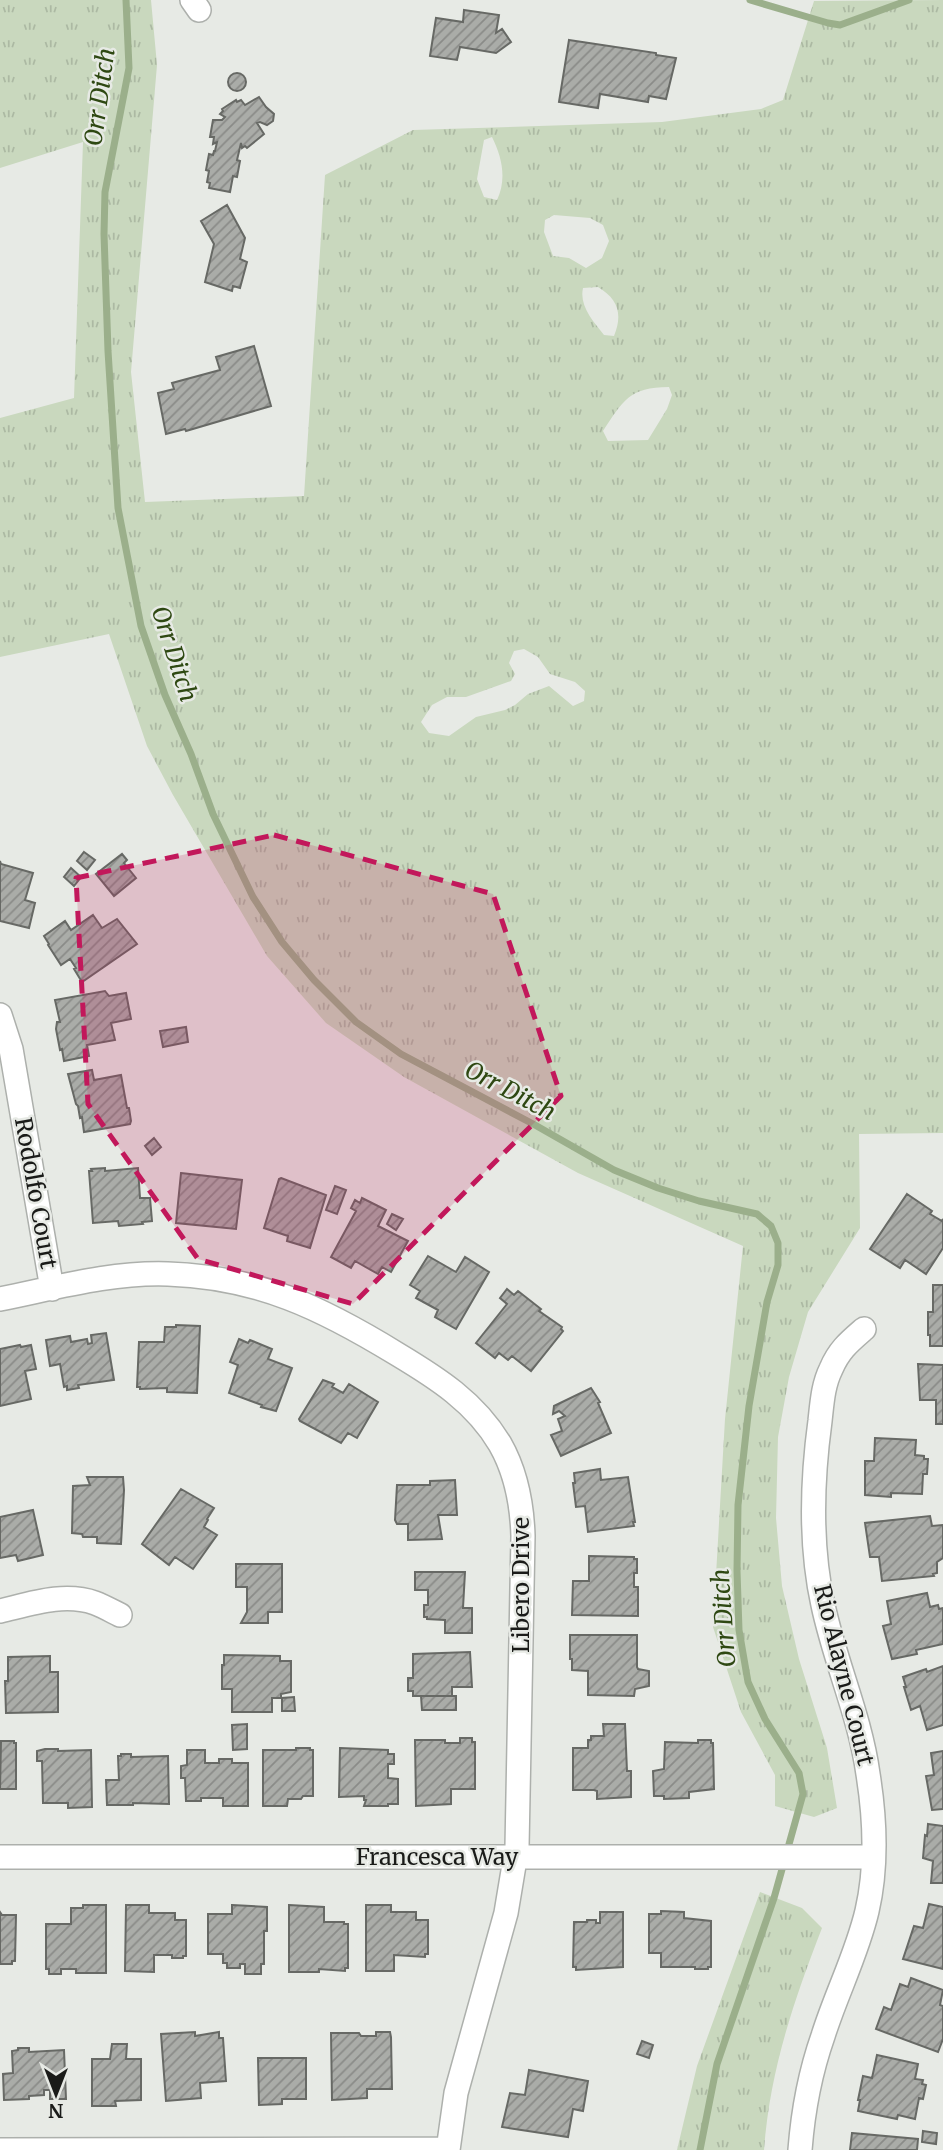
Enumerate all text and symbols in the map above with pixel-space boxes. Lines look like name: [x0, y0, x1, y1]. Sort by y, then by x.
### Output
water label: Orr Ditch: [77, 46, 122, 148]
water label: Orr Ditch: [144, 602, 204, 706]
water label: Orr Ditch: [459, 1054, 561, 1127]
street label: Rodolfo Court: [9, 1115, 64, 1271]
street label: Libero Drive: [506, 1517, 535, 1653]
water label: Orr Ditch: [705, 1568, 742, 1668]
street label: Rio Alayne Court: [808, 1581, 881, 1769]
street label: Francesca Way: [356, 1842, 519, 1871]
north arrow: [21, 2059, 91, 2129]
text: N: [48, 2099, 64, 2123]

